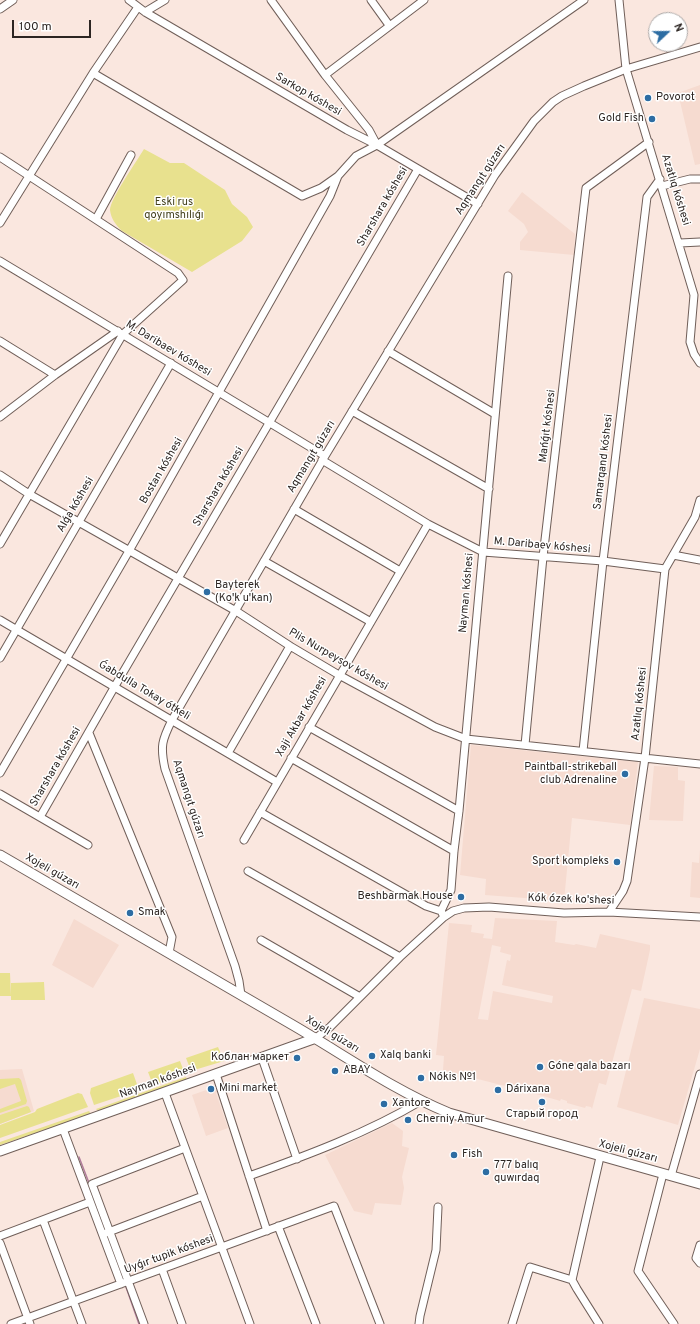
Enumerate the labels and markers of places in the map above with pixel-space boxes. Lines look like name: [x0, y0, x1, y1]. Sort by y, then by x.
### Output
place label: Povorot: [656, 91, 695, 105]
marker: Povorot: [643, 93, 653, 103]
place label: Gold Fish: [598, 112, 644, 126]
marker: Gold Fish: [647, 114, 657, 124]
place label: Bayterek (Ko'k u'kan): [215, 579, 272, 605]
marker: Bayterek (Ko'k u'kan): [202, 587, 212, 597]
place label: Paintball-strikeball club Adrenaline: [524, 761, 617, 787]
marker: Paintball-strikeball club Adrenaline: [620, 769, 630, 779]
place label: Sport kompleks: [532, 855, 609, 869]
marker: Sport kompleks: [612, 857, 622, 867]
place label: Beshbarmak House: [357, 890, 453, 904]
marker: Beshbarmak House: [456, 892, 466, 902]
place label: Smak: [138, 906, 166, 920]
marker: Smak: [125, 908, 135, 918]
place label: Xalq banki: [380, 1049, 431, 1063]
place label: Коблан маркет: [211, 1051, 289, 1065]
marker: Xalq banki: [367, 1051, 377, 1061]
marker: Коблан маркет: [292, 1053, 302, 1063]
place label: Góne qala bazarı: [548, 1060, 630, 1074]
marker: Góne qala bazarı: [535, 1062, 545, 1072]
place label: ABAY: [343, 1064, 371, 1078]
marker: ABAY: [330, 1066, 340, 1076]
place label: Nókis №1: [429, 1071, 476, 1085]
marker: Nókis №1: [416, 1073, 426, 1083]
place label: Mini market: [219, 1082, 277, 1096]
place label: Dárixana: [506, 1083, 550, 1097]
marker: Mini market: [206, 1084, 216, 1094]
marker: Dárixana: [493, 1085, 503, 1095]
place label: Xantore: [392, 1097, 431, 1111]
marker: Старый город: [537, 1097, 547, 1107]
marker: Xantore: [379, 1099, 389, 1109]
place label: Старый город: [506, 1108, 578, 1122]
place label: Cherniy Amur: [416, 1113, 484, 1127]
marker: Cherniy Amur: [403, 1115, 413, 1125]
place label: Fish: [462, 1148, 482, 1162]
marker: Fish: [449, 1150, 459, 1160]
place label: 777 balıq quwırdaq: [494, 1159, 539, 1185]
marker: 777 balıq quwırdaq: [481, 1167, 491, 1177]

